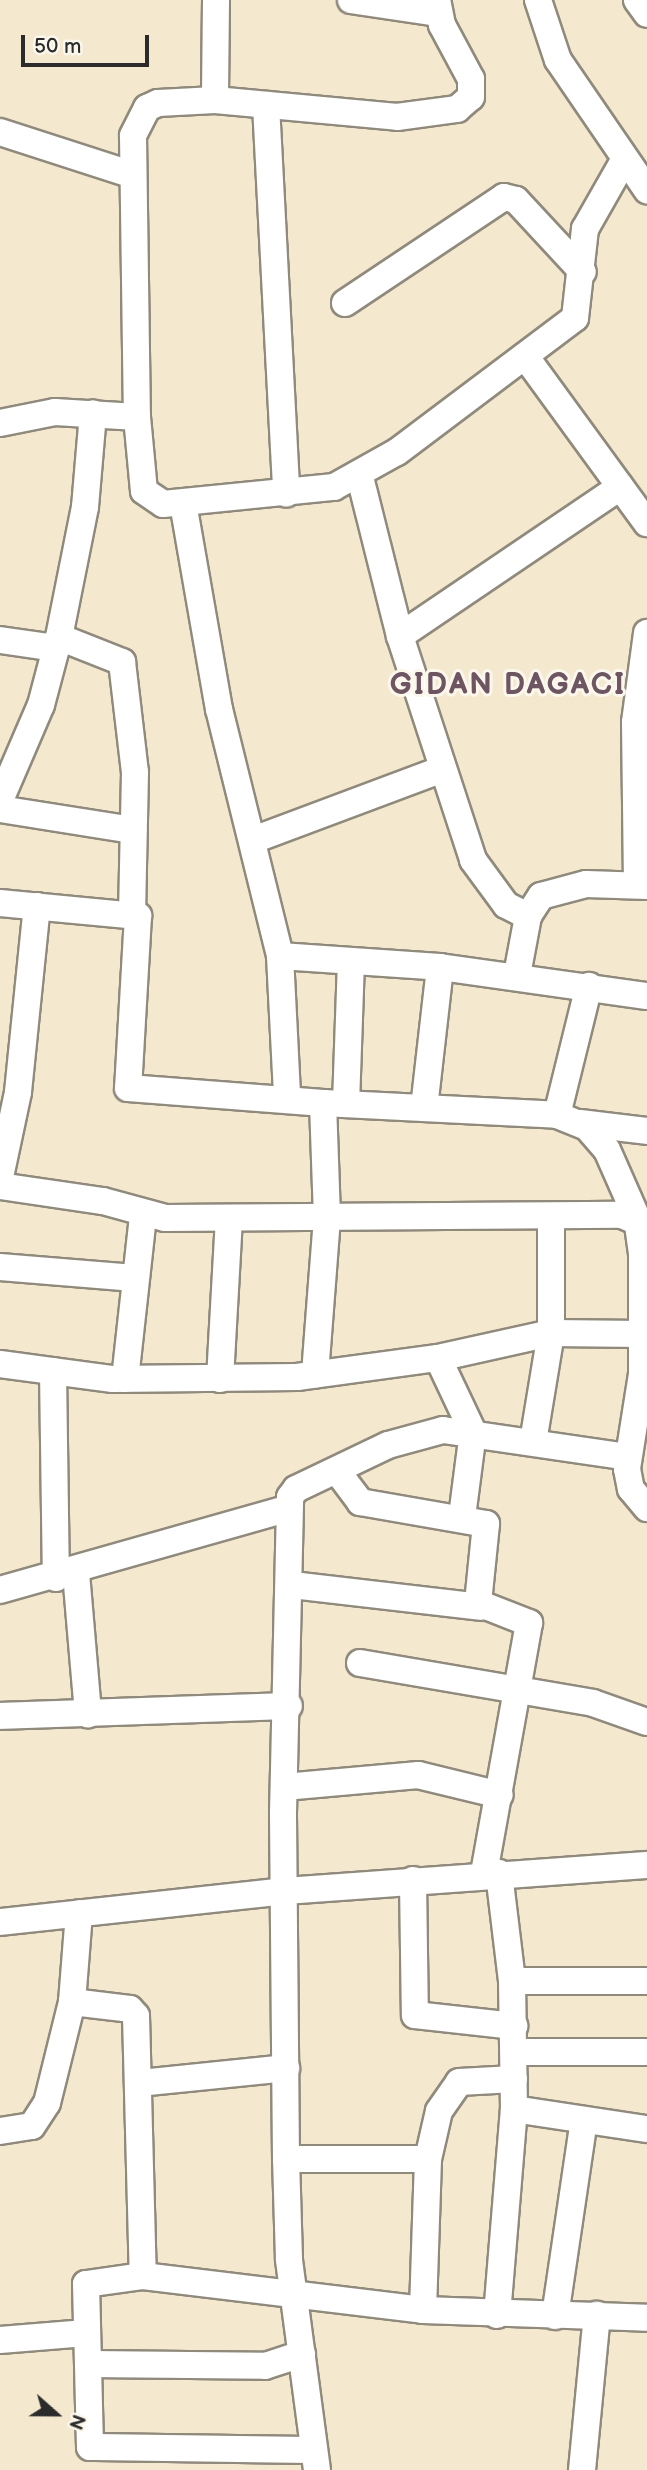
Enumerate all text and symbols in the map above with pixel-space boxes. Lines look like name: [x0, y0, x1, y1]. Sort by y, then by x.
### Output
scale bar: [24, 21, 152, 65]
text: 50 m: [34, 34, 81, 59]
district label: GIDAN DAGACI: [391, 667, 625, 703]
north arrow: [21, 2379, 91, 2449]
text: N: [63, 2411, 89, 2432]

